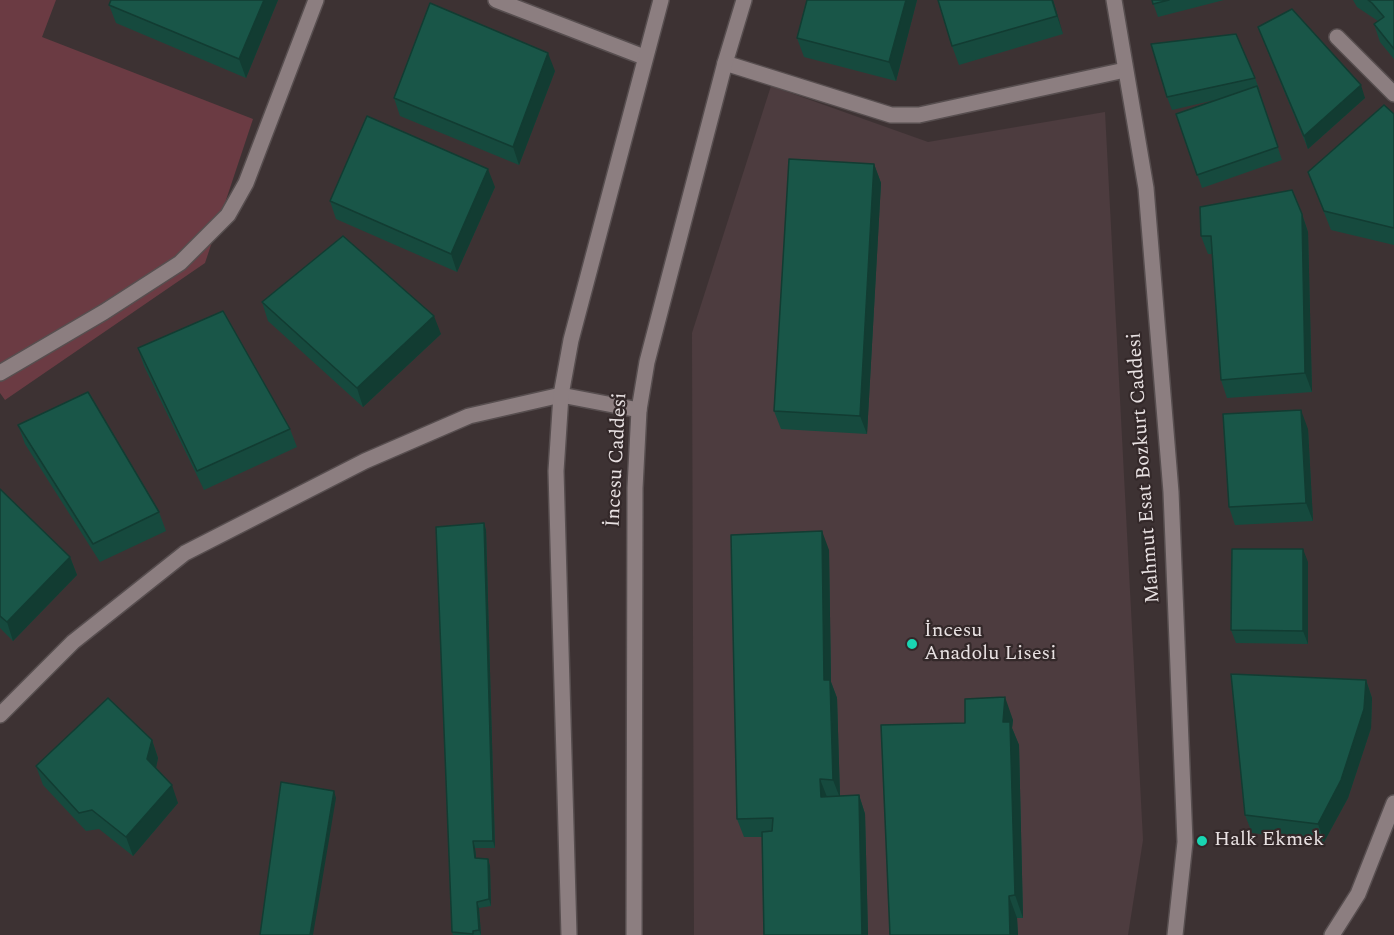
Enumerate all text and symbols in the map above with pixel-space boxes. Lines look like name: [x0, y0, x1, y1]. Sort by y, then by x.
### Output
street label: Mahmut Esat Bozkurt Caddesi: [1124, 332, 1166, 604]
street label: İncesu Caddesi: [602, 392, 634, 528]
place label: İncesu Anadolu Lisesi: [924, 620, 1057, 667]
marker: İncesu Anadolu Lisesi: [905, 637, 919, 651]
place label: Halk Ekmek: [1214, 829, 1324, 853]
marker: Halk Ekmek: [1195, 834, 1209, 848]

